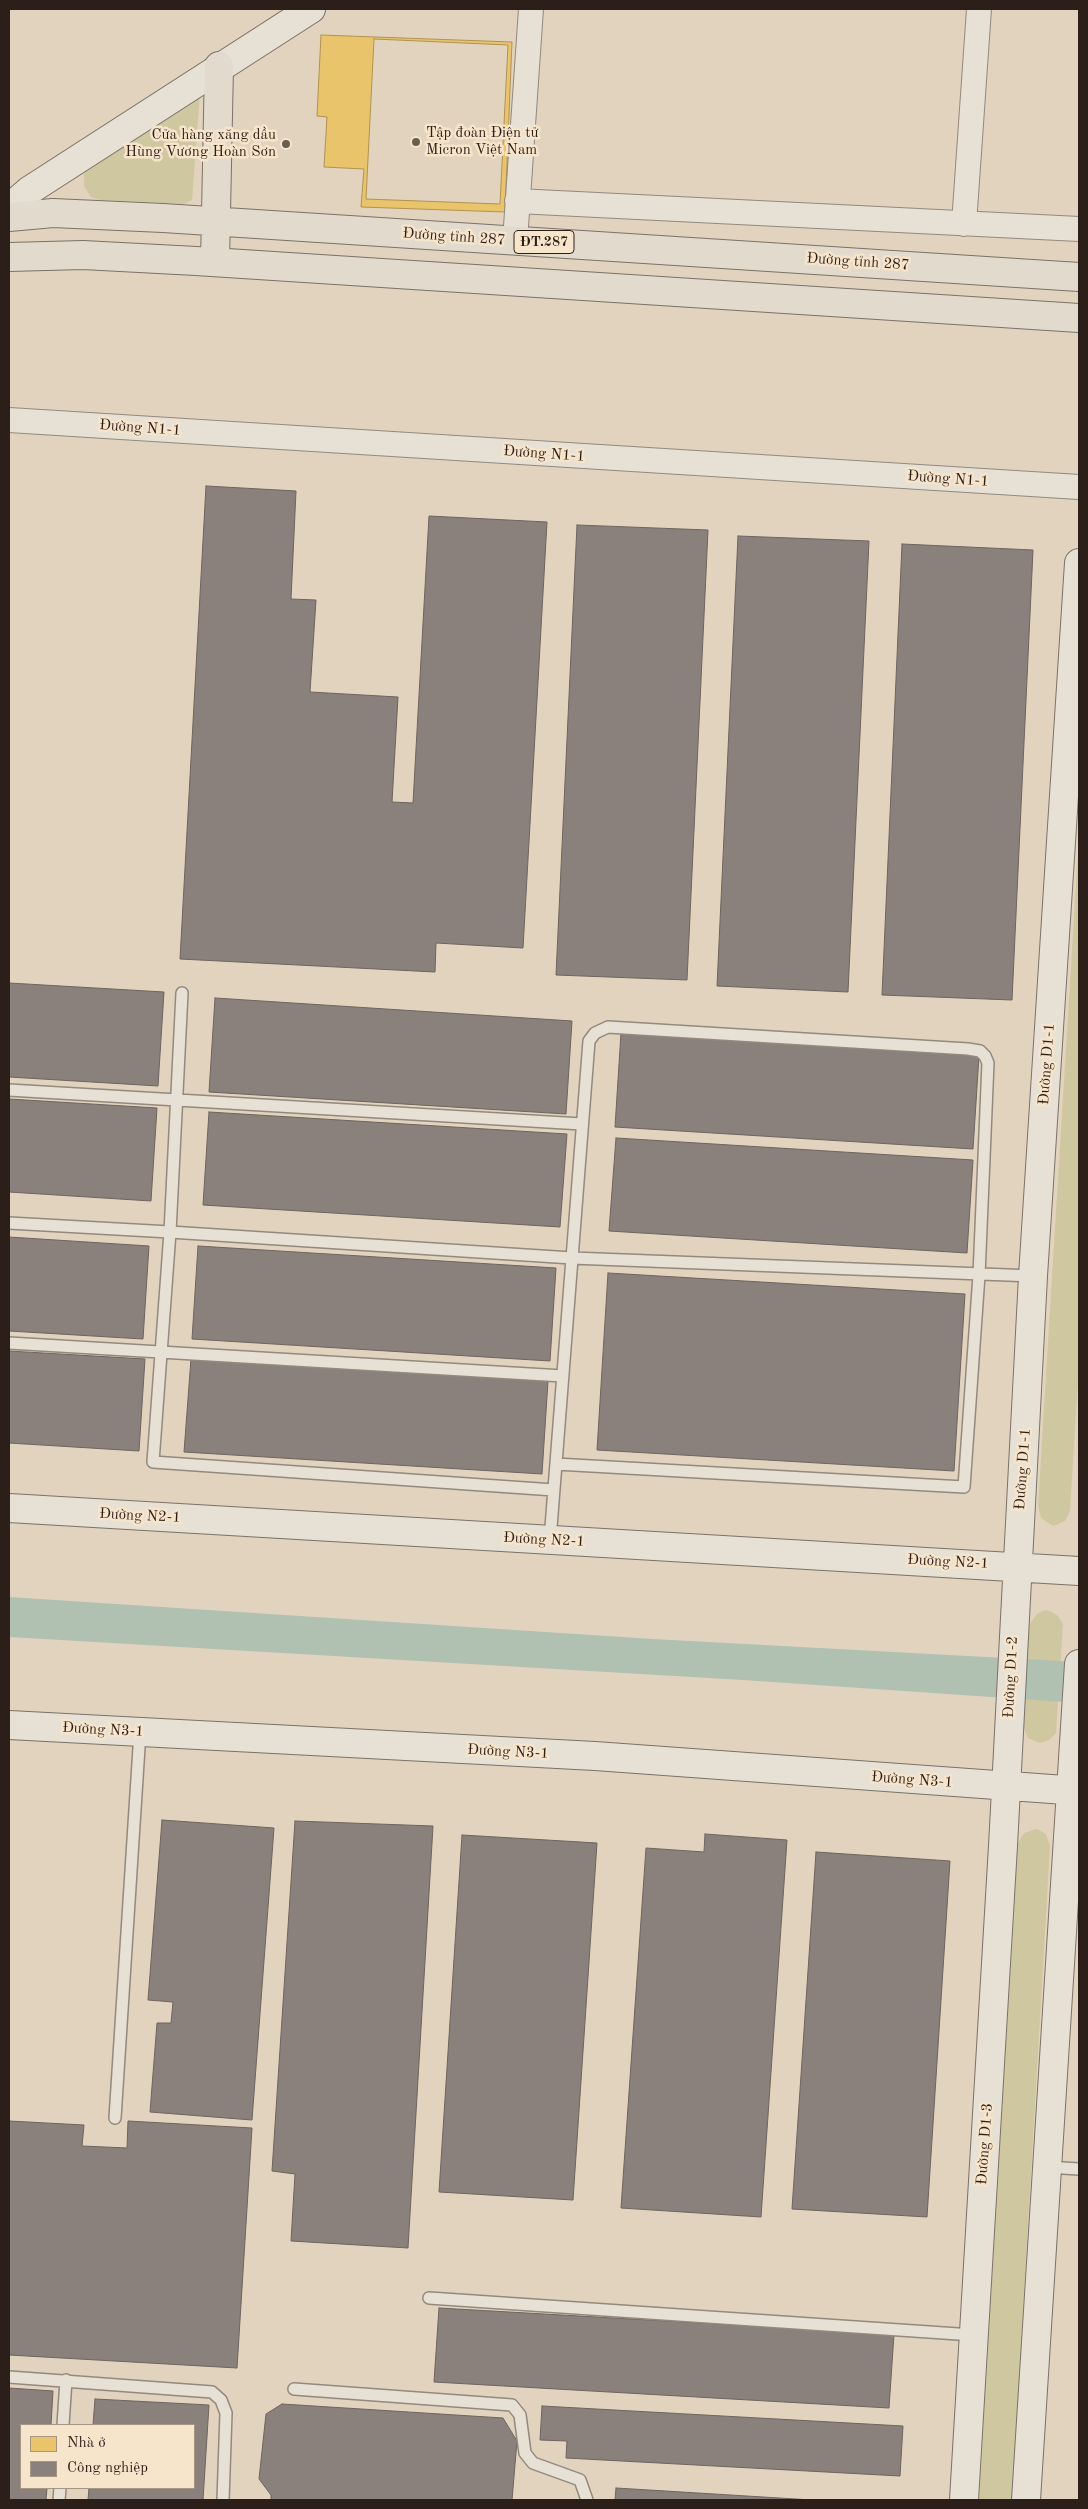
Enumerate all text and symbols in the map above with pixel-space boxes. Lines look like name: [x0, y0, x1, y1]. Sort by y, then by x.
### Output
place label: Tập đoàn Điện tử Micron Việt Nam: [426, 124, 539, 159]
place label: Cửa hàng xăng dầu Hùng Vương Hoàn Sơn: [125, 126, 276, 161]
marker: Tập đoàn Điện tử Micron Việt Nam: [410, 136, 422, 148]
marker: Cửa hàng xăng dầu Hùng Vương Hoàn Sơn: [280, 138, 292, 150]
street label: Đường tỉnh 287: [402, 224, 506, 250]
road number: ĐT.287: [514, 230, 574, 253]
street label: Đường tỉnh 287: [806, 249, 910, 275]
street label: Đường N1-1: [99, 416, 181, 440]
street label: Đường N1-1: [503, 442, 585, 466]
street label: Đường N1-1: [907, 467, 989, 491]
street label: Đường D1-1: [1035, 1022, 1059, 1106]
street label: Đường D1-1: [1011, 1427, 1035, 1511]
street label: Đường N2-1: [99, 1505, 181, 1527]
street label: Đường N2-1: [503, 1529, 585, 1551]
street label: Đường N2-1: [907, 1551, 989, 1573]
street label: Đường D1-2: [1000, 1636, 1022, 1718]
street label: Đường N3-1: [62, 1719, 144, 1741]
street label: Đường N3-1: [467, 1741, 549, 1763]
street label: Đường N3-1: [871, 1768, 953, 1792]
street label: Đường D1-3: [973, 2102, 997, 2186]
legend: [20, 2424, 195, 2489]
text: Nhà ở: [67, 2436, 106, 2451]
text: Công nghiệp: [67, 2461, 148, 2476]

